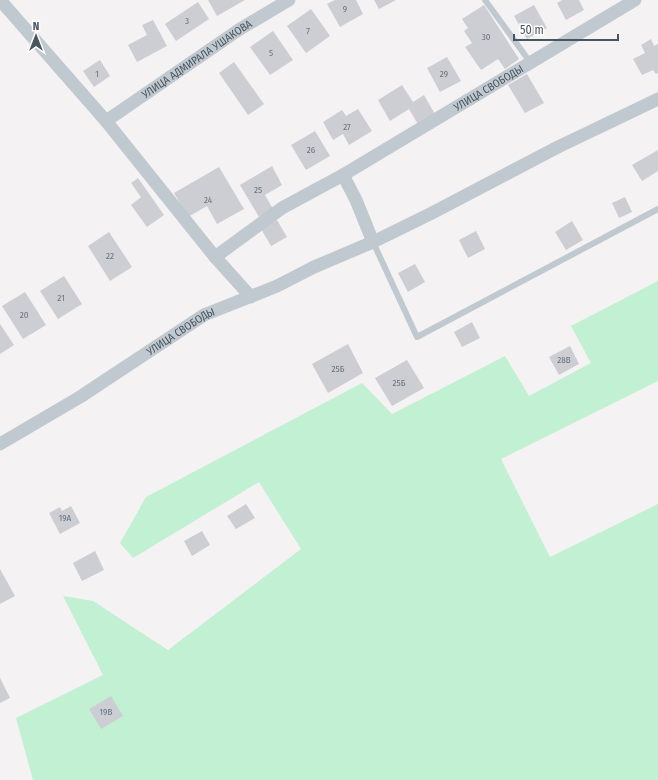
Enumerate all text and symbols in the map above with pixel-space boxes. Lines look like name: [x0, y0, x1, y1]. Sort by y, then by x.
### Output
house number: 9: [343, 4, 347, 14]
north arrow: [16, 16, 56, 56]
house number: 3: [185, 16, 189, 26]
scale bar: [514, 16, 618, 42]
street label: УЛИЦА АДМИРАЛА УШАКОВА: [139, 17, 254, 101]
text: N: [33, 20, 39, 33]
text: 50 m: [520, 23, 544, 37]
house number: 7: [306, 26, 310, 36]
house number: 30: [482, 32, 491, 42]
house number: 5: [269, 48, 273, 58]
street label: УЛИЦА СВОБОДЫ: [451, 62, 526, 114]
house number: 1: [95, 69, 99, 79]
house number: 29: [440, 69, 448, 79]
house number: 27: [343, 122, 351, 132]
house number: 26: [307, 145, 316, 155]
house number: 25: [254, 185, 262, 195]
house number: 24: [204, 195, 213, 205]
house number: 22: [106, 251, 114, 261]
house number: 21: [57, 293, 65, 303]
street label: УЛИЦА СВОБОДЫ: [143, 305, 217, 358]
house number: 20: [20, 310, 29, 320]
house number: 28В: [557, 355, 571, 365]
house number: 25Б: [332, 364, 345, 374]
house number: 25Б: [393, 378, 406, 388]
house number: 19А: [59, 513, 72, 523]
house number: 19В: [100, 707, 112, 717]

